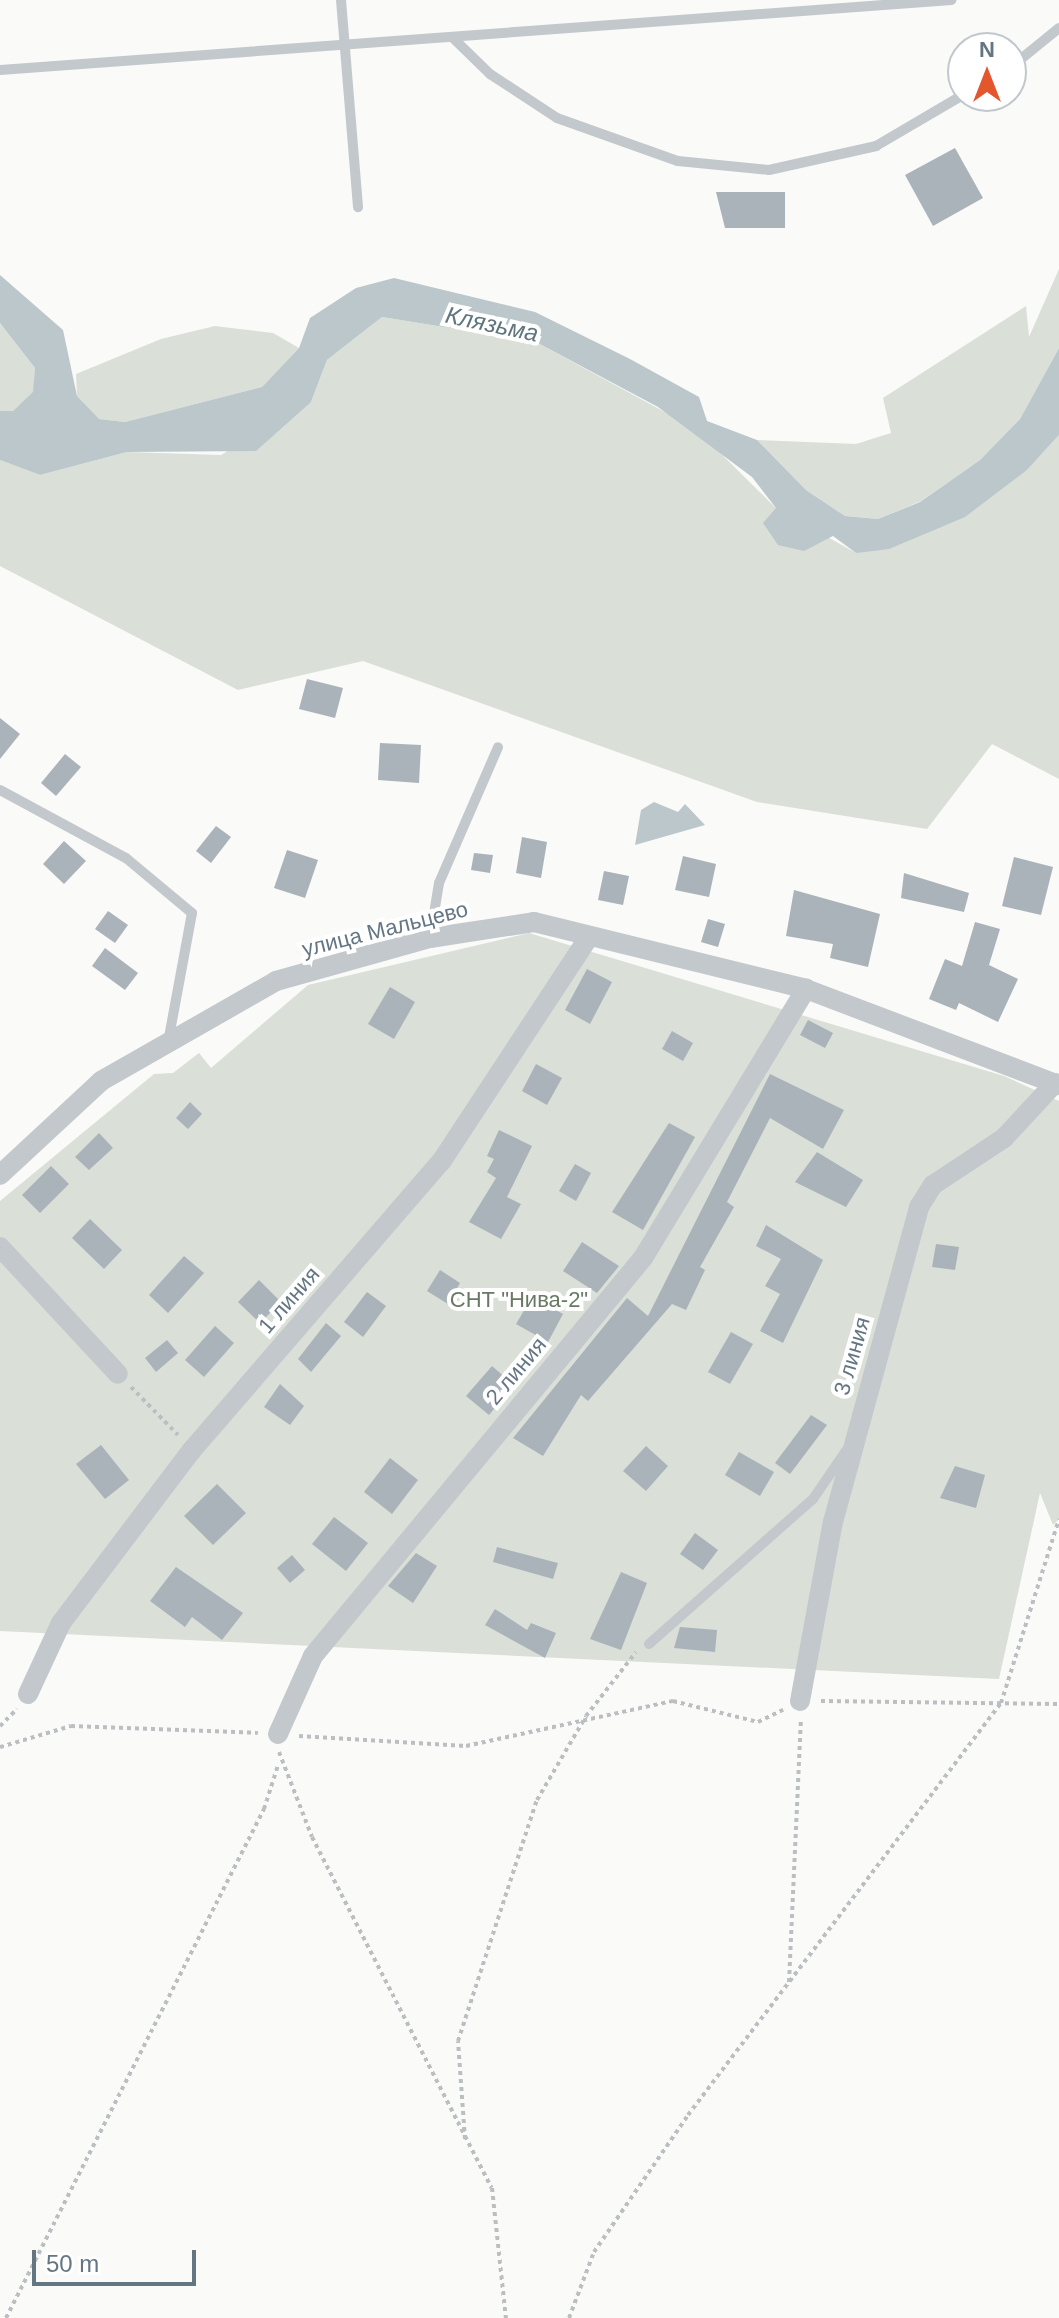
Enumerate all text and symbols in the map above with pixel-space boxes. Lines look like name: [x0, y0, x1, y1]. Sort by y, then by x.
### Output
north arrow: [947, 32, 1027, 112]
text: N: [979, 37, 995, 62]
water label: Клязьма: [443, 300, 541, 348]
street label: улица Мальцево: [299, 896, 471, 962]
street label: 1 линия: [253, 1261, 325, 1339]
park label: СНТ "Нива-2": [450, 1287, 588, 1313]
street label: 3 линия: [828, 1314, 876, 1398]
street label: 2 линия: [480, 1332, 552, 1410]
scale bar: [36, 2234, 200, 2284]
text: 50 m: [46, 2250, 99, 2277]

